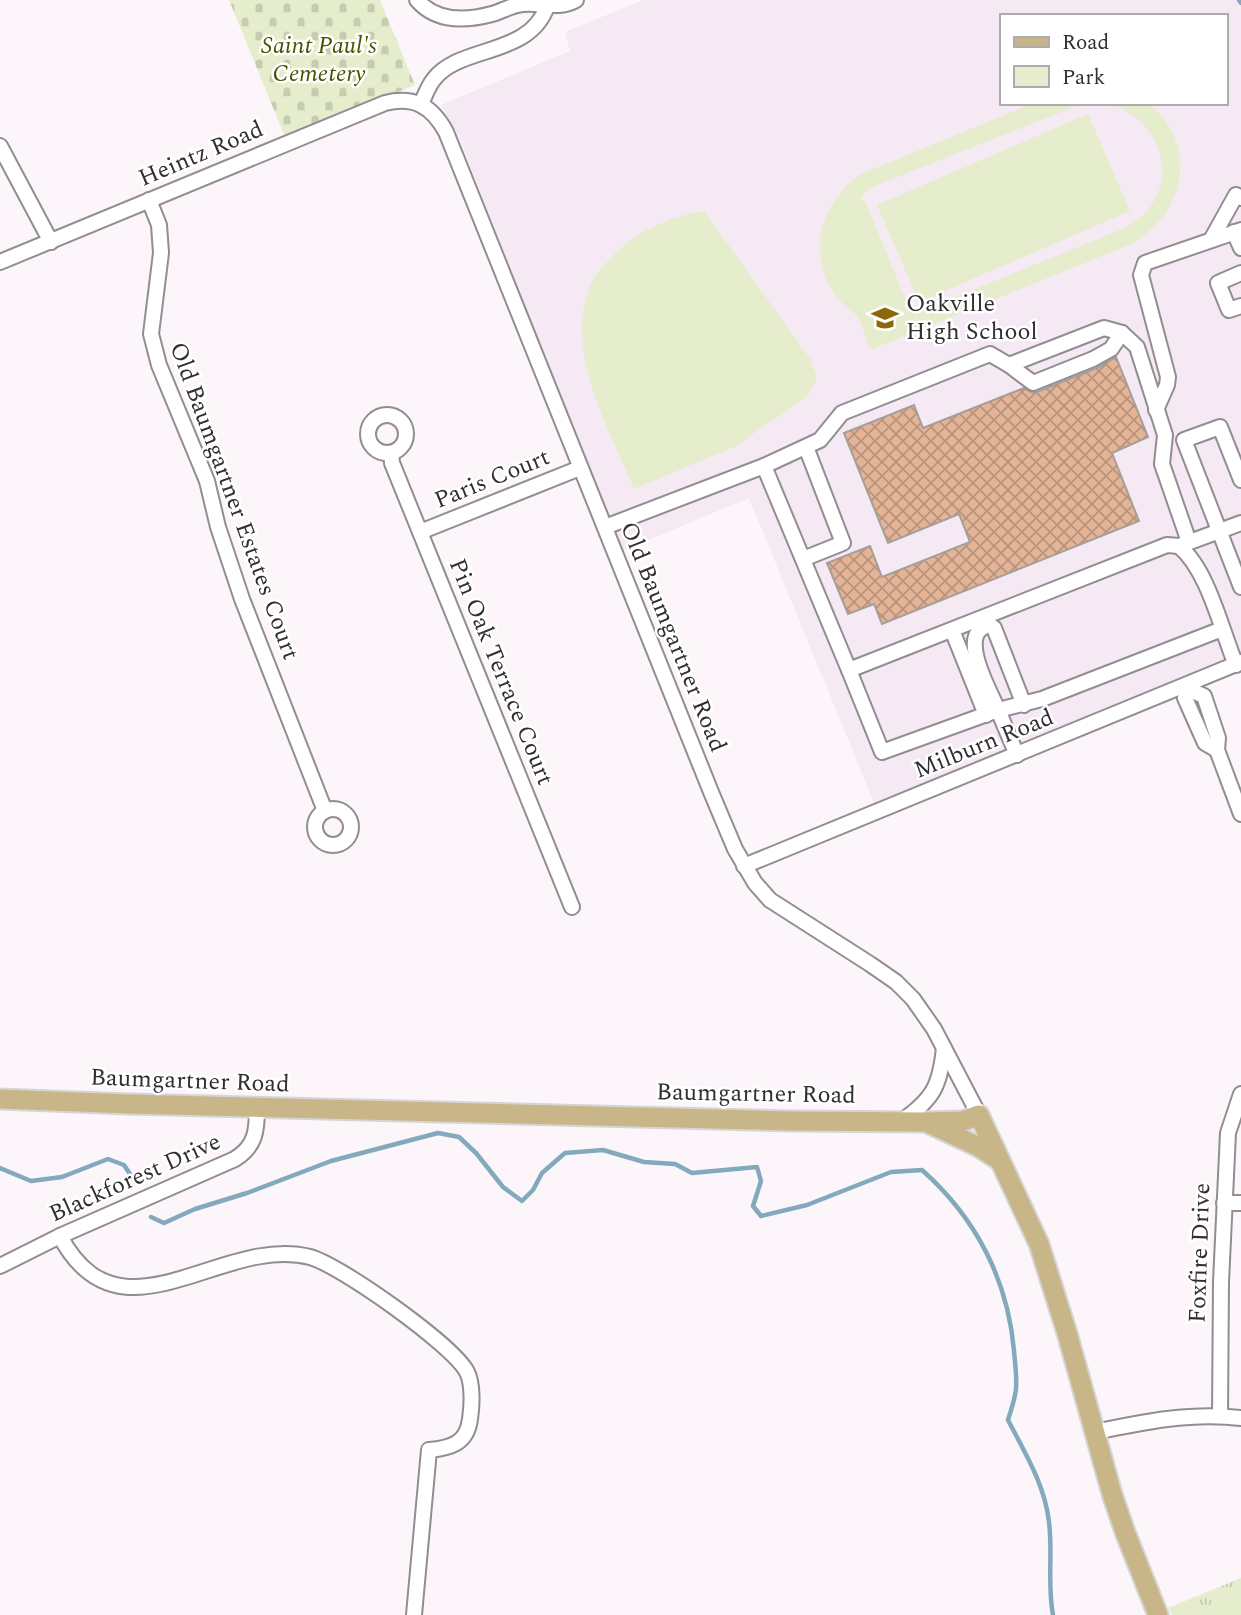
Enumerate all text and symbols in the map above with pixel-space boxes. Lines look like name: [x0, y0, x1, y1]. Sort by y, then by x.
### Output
legend: [1000, 14, 1227, 105]
text: Road: [1062, 27, 1109, 59]
park label: Saint Paul's Cemetery: [261, 28, 377, 92]
text: Park: [1062, 62, 1106, 94]
street label: Heintz Road: [133, 112, 269, 196]
place label: Oakville High School: [906, 286, 1038, 350]
school or university icon: Oakville High School: [870, 303, 900, 333]
street label: Old Baumgartner Estates Court: [160, 337, 308, 665]
street label: Paris Court: [429, 439, 555, 519]
street label: Old Baumgartner Road: [610, 516, 736, 758]
street label: Pin Oak Terrace Court: [439, 553, 563, 791]
street label: Milburn Road: [909, 700, 1059, 788]
street label: Baumgartner Road: [90, 1060, 290, 1102]
street label: Baumgartner Road: [656, 1074, 856, 1114]
street label: Blackforest Drive: [43, 1124, 227, 1232]
street label: Foxfire Drive: [1180, 1182, 1220, 1324]

